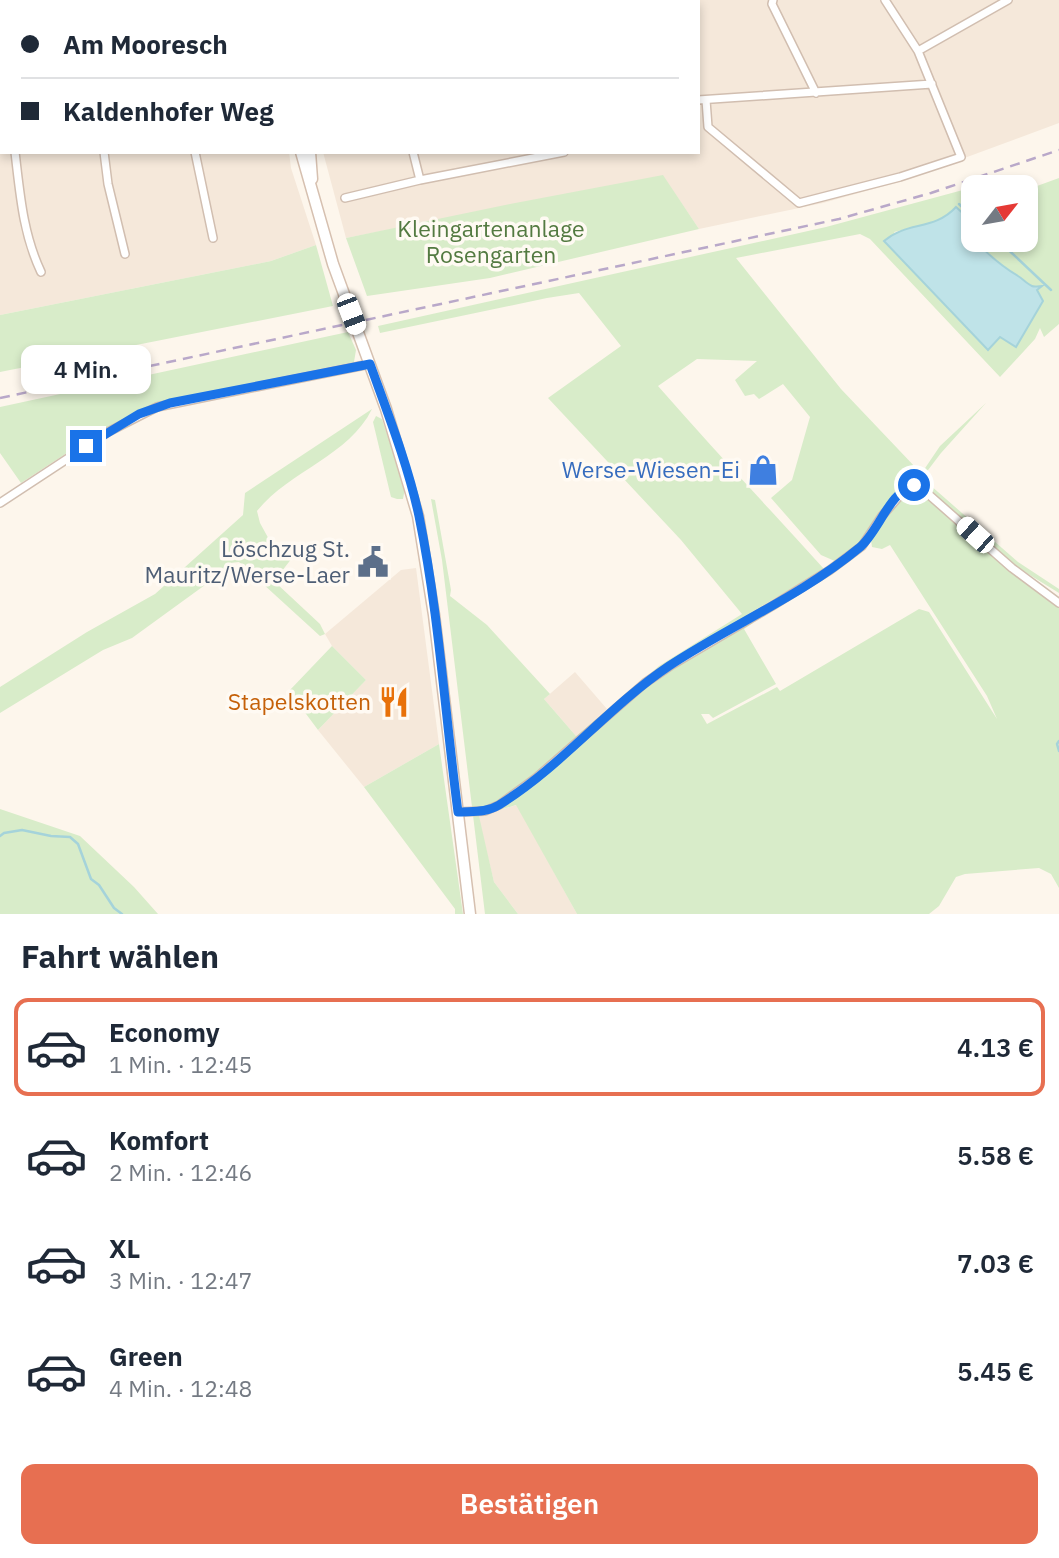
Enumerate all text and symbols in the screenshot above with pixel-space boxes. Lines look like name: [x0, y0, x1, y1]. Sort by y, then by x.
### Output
text: Am Mooresch: [63, 27, 228, 61]
text: Kaldenhofer Weg: [63, 94, 274, 128]
north arrow: [961, 175, 1038, 252]
map controls: [961, 175, 1038, 252]
park label: Kleingartenanlage Rosengarten: [397, 213, 585, 269]
car: [334, 291, 369, 337]
callout: 4 Min.: [21, 344, 151, 394]
text: 4 Min.: [54, 354, 118, 384]
route end: [70, 430, 102, 462]
shop icon: Werse-Wiesen-Ei: [746, 453, 780, 487]
place label: Werse-Wiesen-Ei: [562, 454, 740, 484]
route start: [898, 469, 930, 501]
car: [953, 513, 998, 557]
place label: Löschzug St. Mauritz/Werse-Laer: [144, 533, 351, 589]
public building icon: Löschzug St. Mauritz/Werse-Laer: [356, 545, 390, 579]
restaurant icon: Stapelskotten: [377, 685, 411, 719]
place label: Stapelskotten: [228, 686, 371, 716]
text: Fahrt wählen: [21, 935, 219, 977]
text: Economy: [109, 1015, 220, 1049]
icon: car: [25, 1016, 88, 1079]
text: 4.13 €: [957, 1030, 1034, 1064]
text: 1 Min. · 12:45: [109, 1049, 252, 1079]
text: Komfort: [109, 1123, 209, 1157]
icon: car: [25, 1124, 88, 1187]
text: 5.58 €: [957, 1138, 1034, 1172]
text: 2 Min. · 12:46: [109, 1157, 252, 1187]
text: XL: [109, 1231, 140, 1265]
icon: car: [25, 1232, 88, 1295]
text: 7.03 €: [957, 1246, 1034, 1280]
text: 3 Min. · 12:47: [109, 1265, 252, 1295]
text: Green: [109, 1339, 183, 1373]
icon: car: [25, 1340, 88, 1403]
text: 5.45 €: [957, 1354, 1034, 1388]
text: 4 Min. · 12:48: [109, 1373, 252, 1403]
button: Bestätigen: [21, 1464, 1038, 1544]

